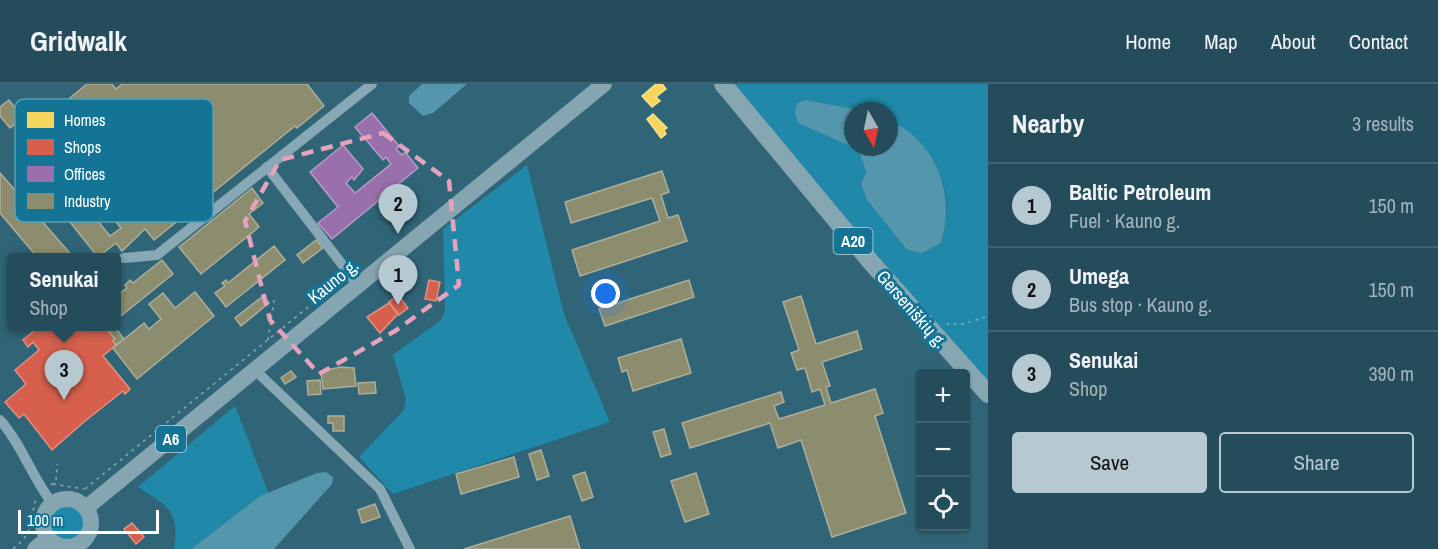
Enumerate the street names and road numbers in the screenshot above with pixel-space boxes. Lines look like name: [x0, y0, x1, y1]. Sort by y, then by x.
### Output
road number: A20: [834, 228, 872, 254]
street label: Kauno g.: [302, 253, 364, 309]
street label: Gerseniškių g.: [871, 265, 953, 353]
road number: A6: [156, 426, 186, 452]

